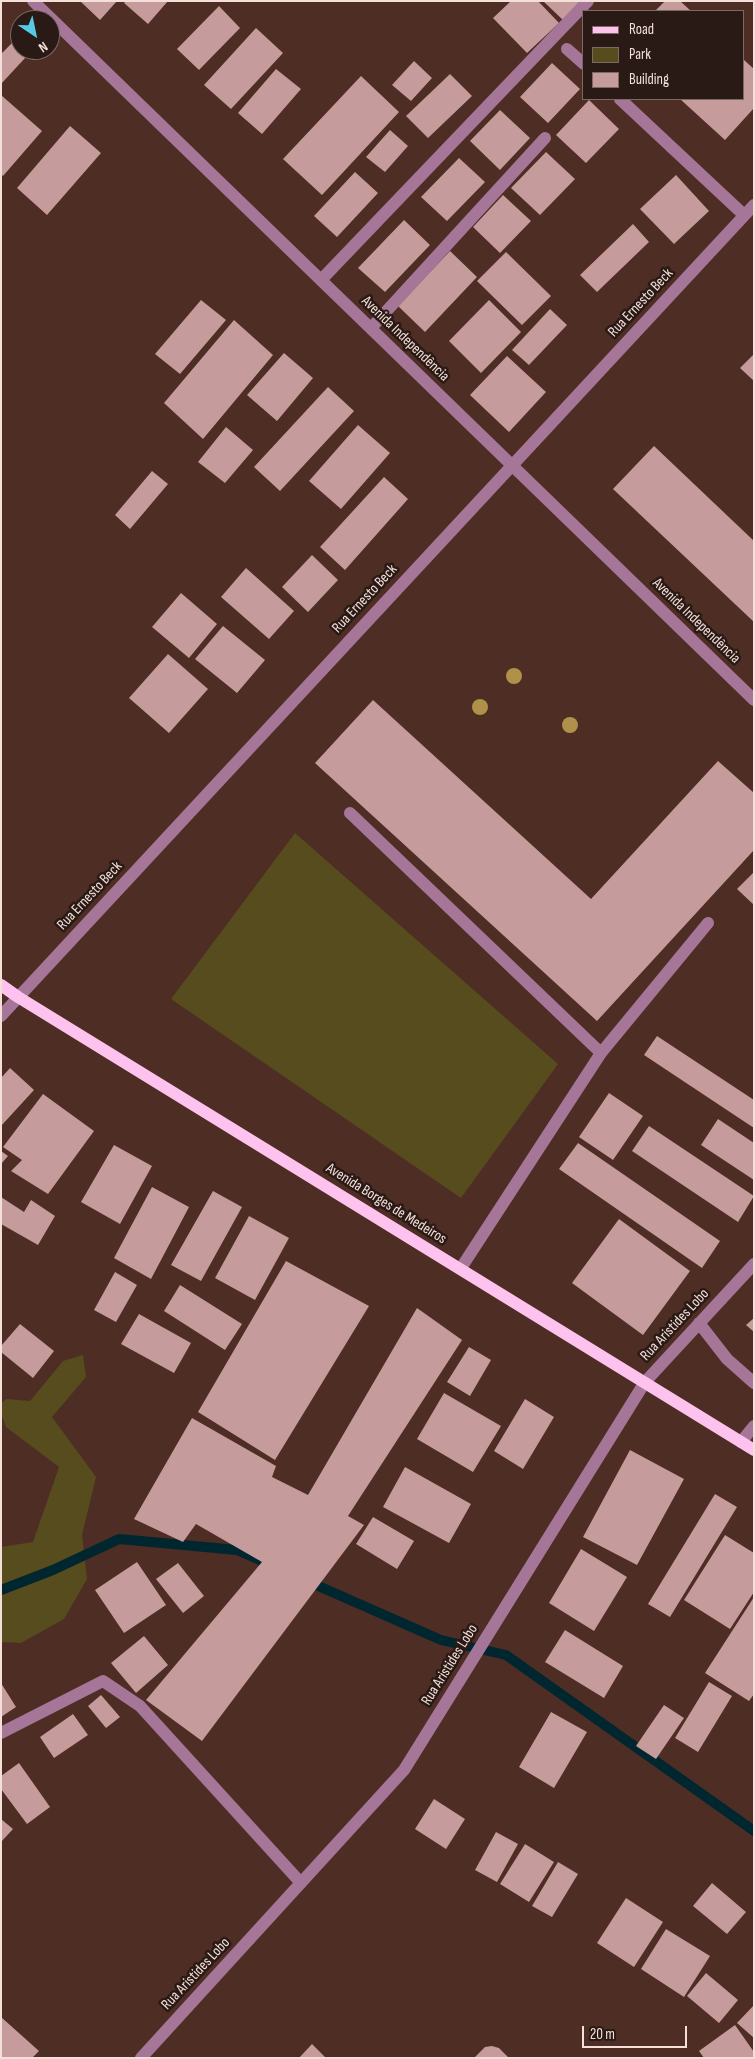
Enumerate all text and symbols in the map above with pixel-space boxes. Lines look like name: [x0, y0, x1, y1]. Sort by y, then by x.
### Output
north arrow: [10, 10, 60, 60]
legend: [582, 10, 745, 100]
text: Road: [629, 20, 654, 39]
text: N: [35, 38, 51, 56]
text: Park: [629, 45, 651, 64]
text: Building: [629, 70, 669, 89]
street label: Rua Ernesto Beck: [605, 265, 677, 341]
street label: Avenida Independência: [357, 292, 453, 386]
street label: Rua Ernesto Beck: [329, 561, 401, 637]
street label: Avenida Independência: [648, 574, 744, 668]
street label: Rua Ernesto Beck: [54, 858, 126, 934]
street label: Avenida Borges de Medeiros: [323, 1160, 449, 1248]
street label: Rua Aristides Lobo: [637, 1285, 713, 1365]
street label: Rua Aristides Lobo: [418, 1621, 482, 1709]
street label: Rua Aristides Lobo: [158, 1934, 234, 2014]
scale bar: [585, 2016, 690, 2048]
text: 20 m: [590, 2025, 615, 2044]

